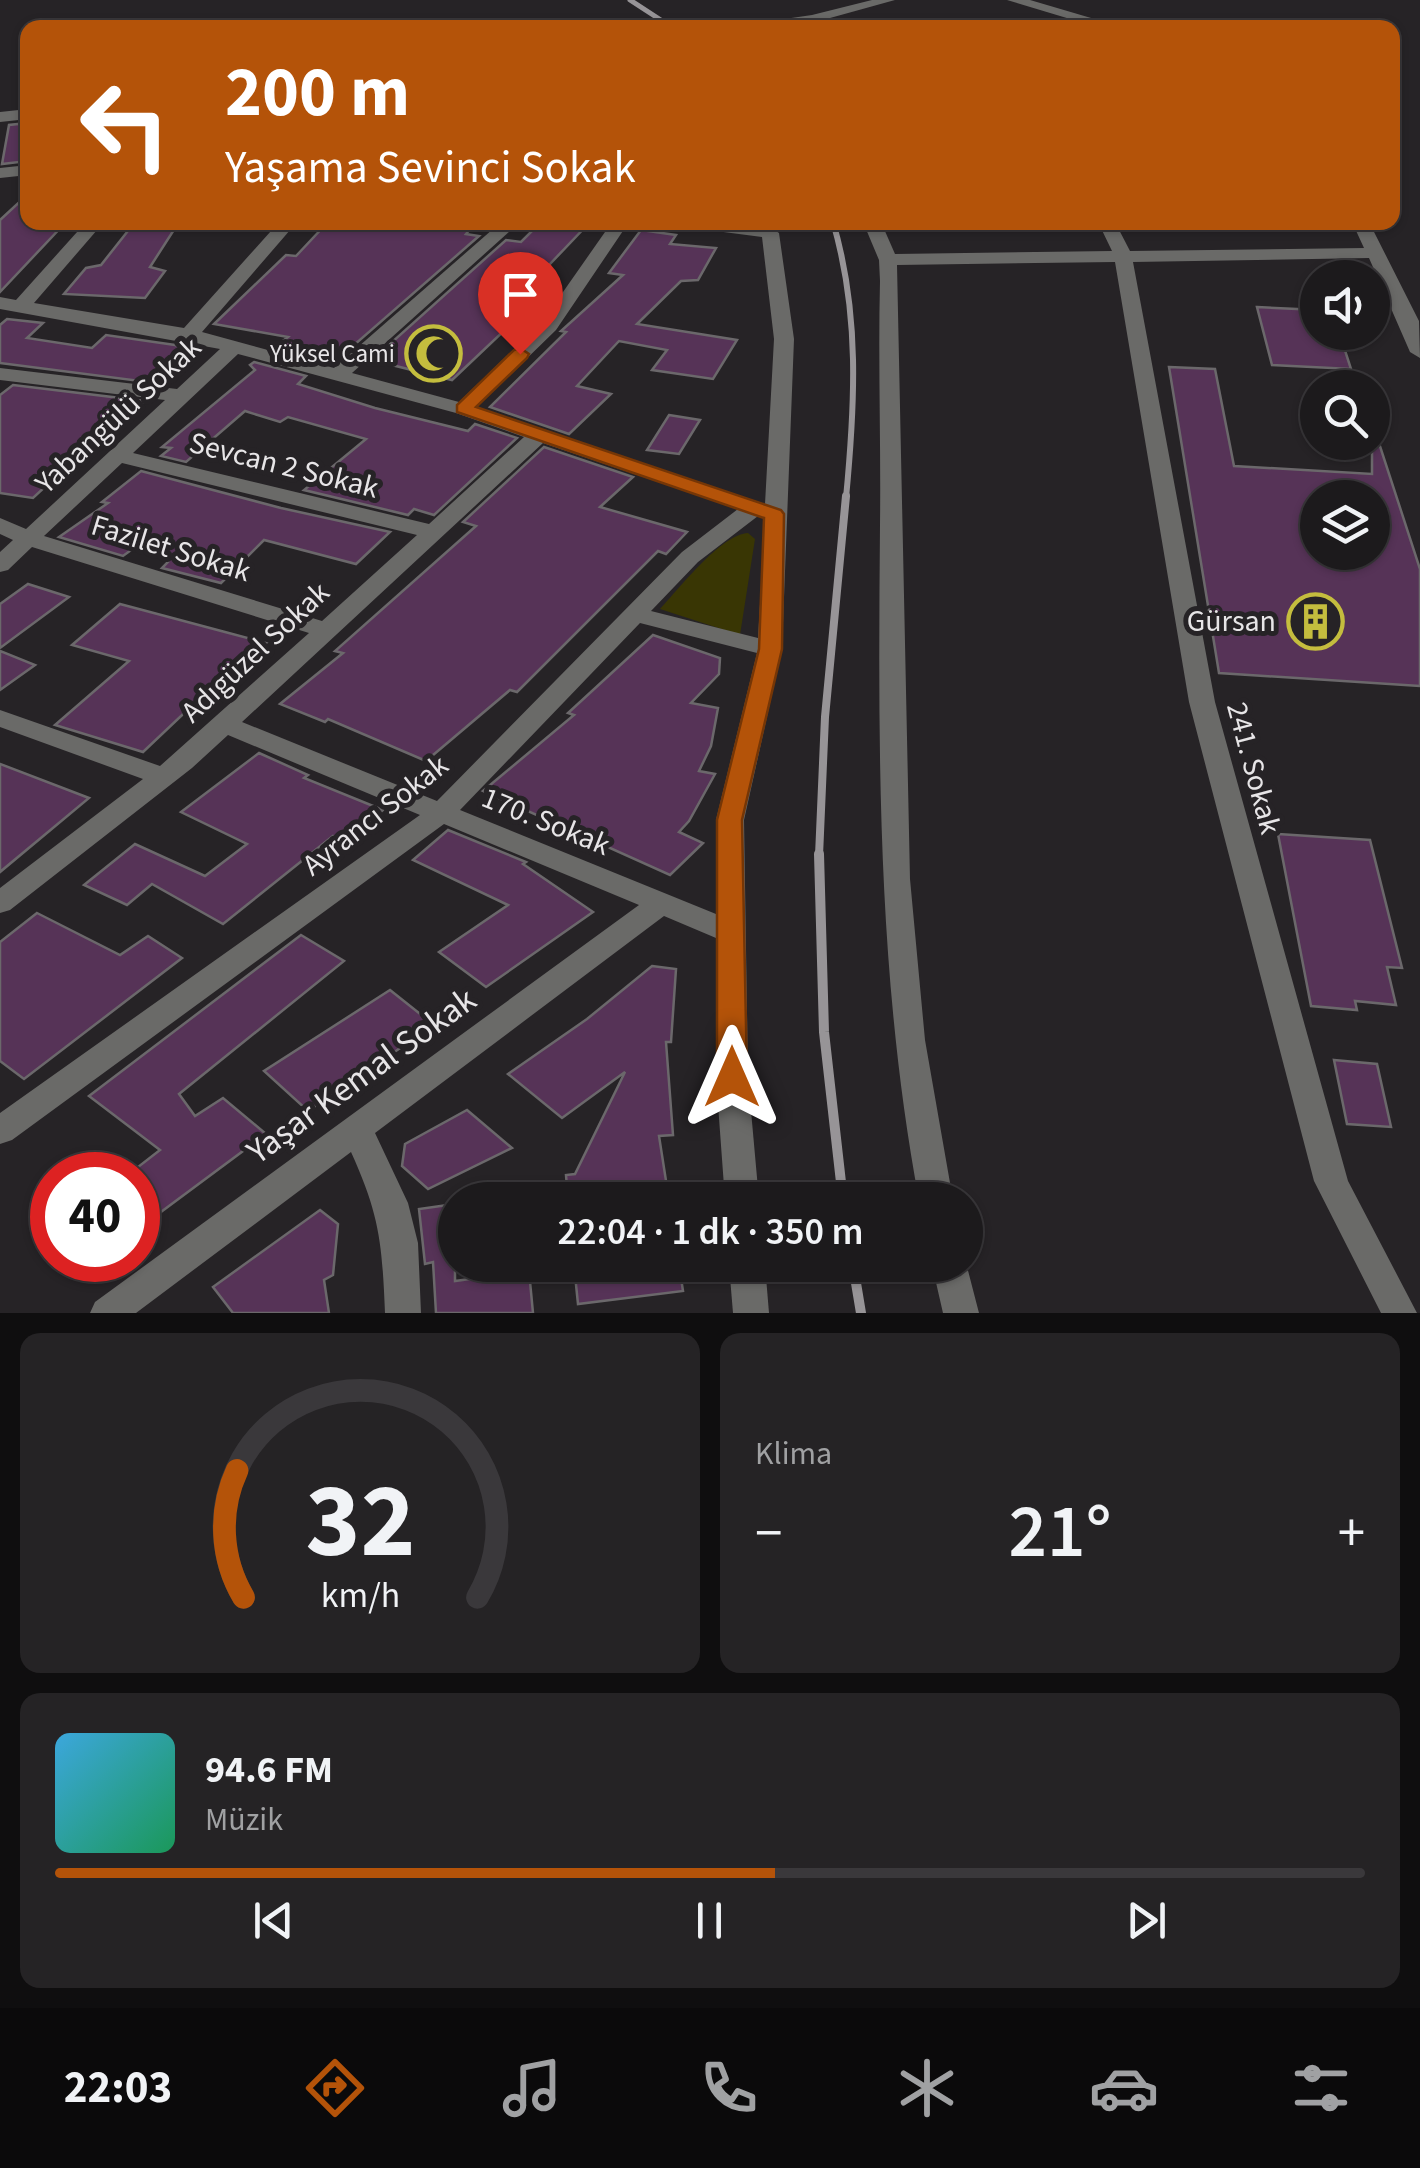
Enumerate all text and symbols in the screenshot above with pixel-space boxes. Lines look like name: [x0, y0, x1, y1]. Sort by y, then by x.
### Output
text: 200 m: [225, 43, 410, 143]
icon: left: [60, 60, 190, 190]
text: Yaşama Sevinci Sokak: [225, 136, 636, 200]
pin: [478, 252, 563, 355]
map controls: [1300, 260, 1390, 570]
button: sound: [1300, 260, 1390, 350]
icon: arrive: [493, 267, 548, 322]
mosque icon: Yüksel Cami: [404, 323, 464, 383]
street label: Yabangülü Sokak: [25, 327, 211, 505]
place label: Yüksel Cami: [269, 336, 395, 372]
button: search: [1300, 370, 1390, 460]
street label: Sevcan 2 Sokak: [185, 421, 383, 510]
button: layers: [1300, 480, 1390, 570]
street label: Fazilet Sokak: [86, 504, 256, 593]
street label: Adıgüzel Sokak: [171, 572, 339, 733]
building icon: Gürsan: [1285, 591, 1345, 651]
place label: Gürsan: [1187, 600, 1276, 643]
street label: 241. Sokak: [1215, 697, 1292, 839]
street label: Ayrancı Sokak: [293, 744, 458, 886]
street label: 170. Sokak: [475, 776, 617, 867]
street label: Yaşar Kemal Sokak: [236, 975, 487, 1177]
position arrow: [680, 1025, 784, 1129]
speed limit sign: 40: [30, 1152, 160, 1282]
text: 22:04 · 1 dk · 350 m: [557, 1205, 864, 1259]
text: Klima: [755, 1431, 832, 1477]
text: 32: [305, 1449, 415, 1597]
text: 21°: [1008, 1479, 1112, 1586]
text: −: [755, 1495, 782, 1573]
text: +: [1338, 1495, 1365, 1573]
text: km/h: [320, 1570, 400, 1621]
text: 94.6 FM: [205, 1743, 333, 1797]
text: Müzik: [205, 1797, 283, 1843]
icon: previous: [246, 1893, 301, 1948]
icon: pause: [682, 1893, 737, 1948]
icon: next: [1119, 1893, 1174, 1948]
icon: directions: [300, 2053, 370, 2123]
icon: music: [497, 2053, 567, 2123]
icon: phone: [694, 2053, 764, 2123]
icon: climate: [892, 2053, 962, 2123]
icon: car: [1089, 2053, 1159, 2123]
icon: filters: [1286, 2053, 1356, 2123]
text: 22:03: [64, 2056, 172, 2120]

